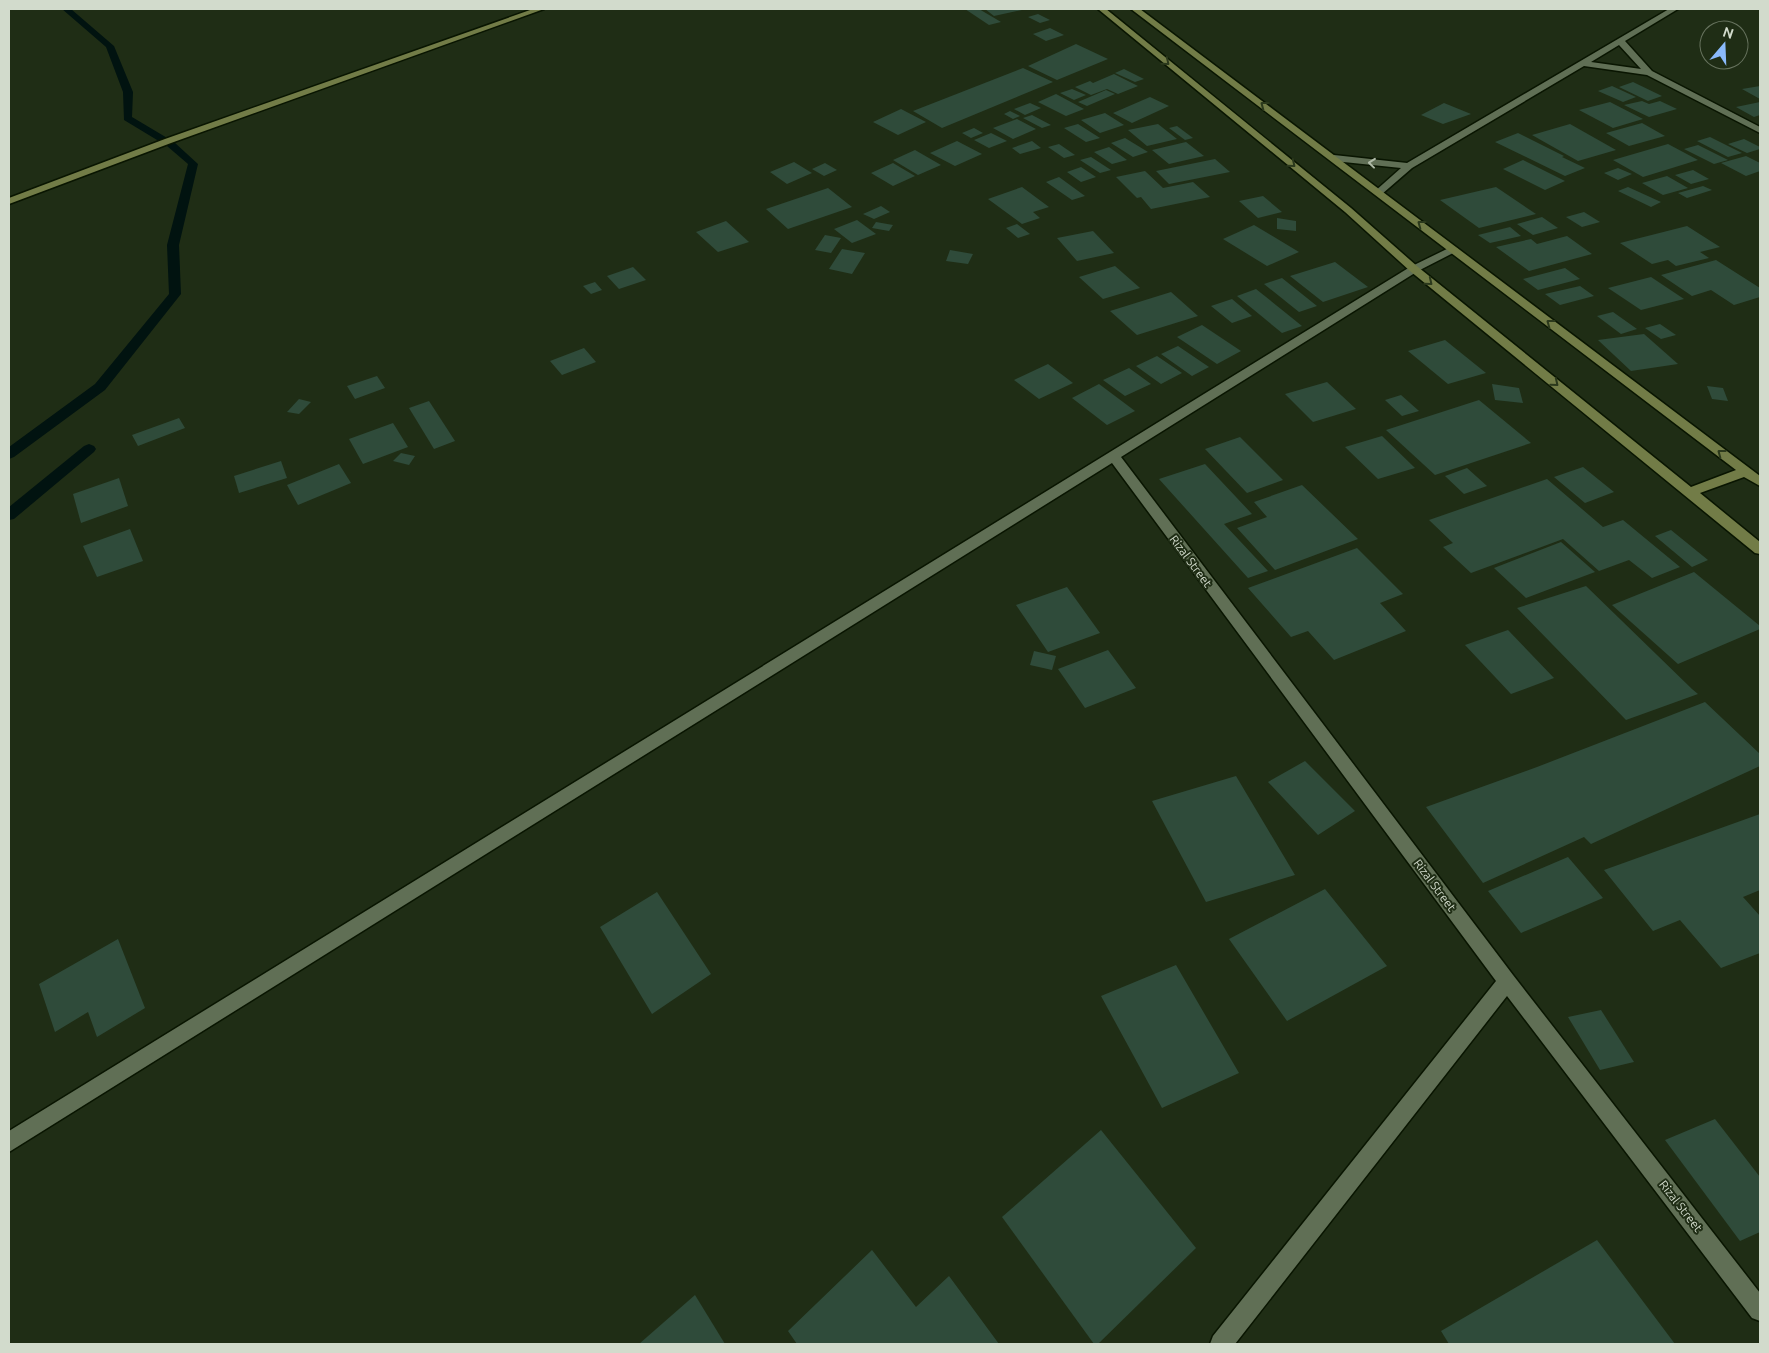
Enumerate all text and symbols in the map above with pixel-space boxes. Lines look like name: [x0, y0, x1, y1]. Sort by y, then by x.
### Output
north arrow: [1699, 20, 1749, 70]
text: N: [1721, 23, 1736, 42]
one-way arrow: [1161, 56, 1170, 65]
one-way arrow: [1260, 102, 1270, 111]
one-way arrow: [1368, 158, 1376, 169]
one-way arrow: [1287, 159, 1296, 168]
one-way arrow: [1417, 221, 1427, 230]
one-way arrow: [1423, 276, 1432, 284]
one-way arrow: [1547, 319, 1556, 328]
one-way arrow: [1550, 378, 1559, 387]
one-way arrow: [1718, 450, 1727, 459]
street label: Rizal Street: [1167, 533, 1215, 590]
street label: Rizal Street: [1411, 857, 1459, 914]
street label: Rizal Street: [1657, 1178, 1705, 1234]

